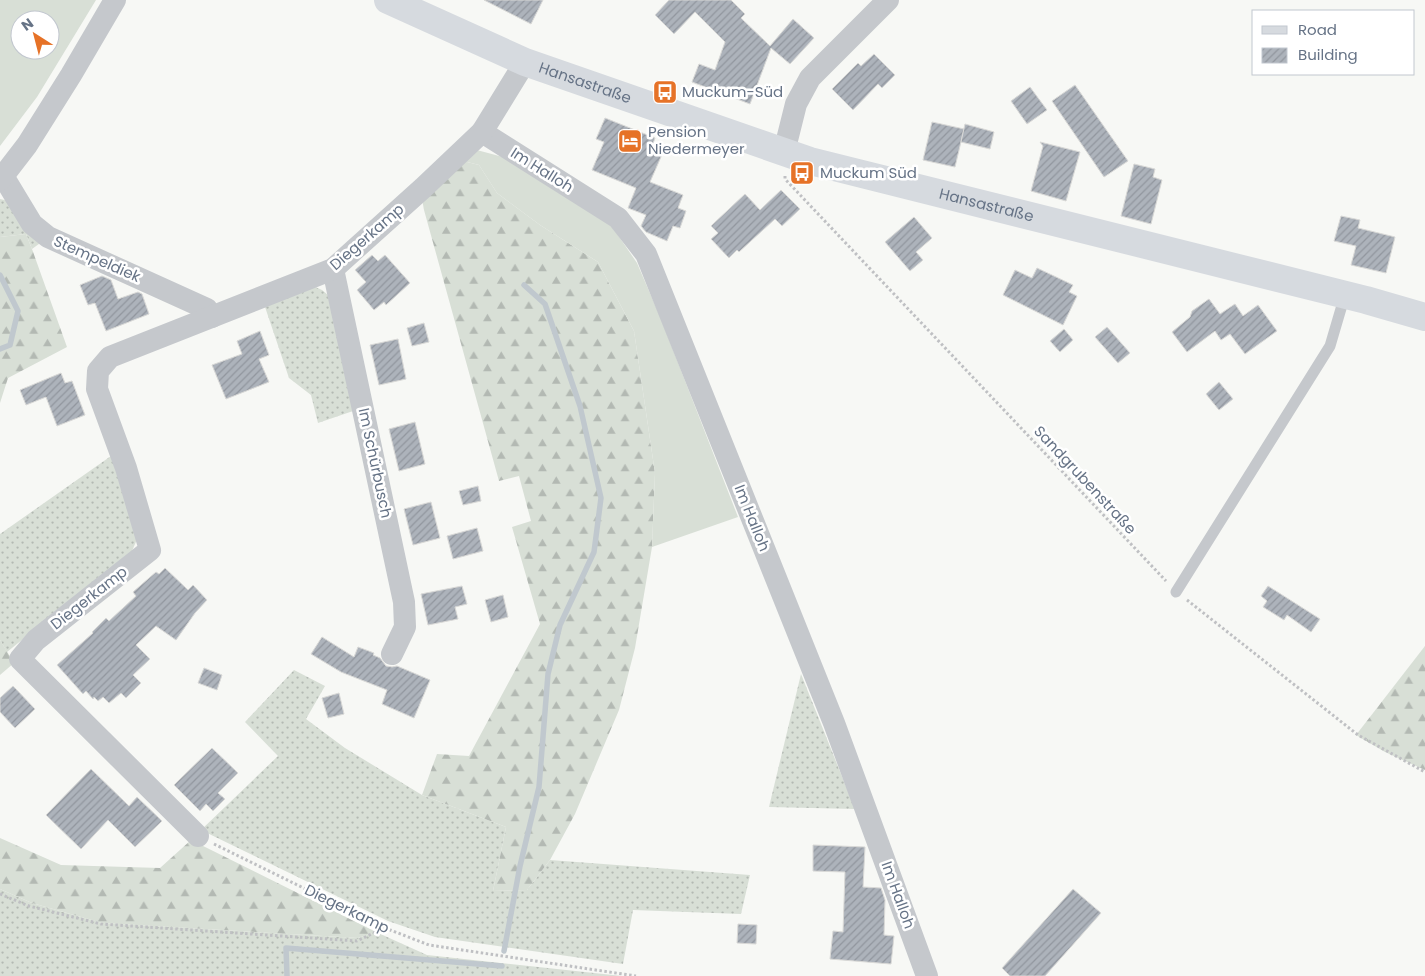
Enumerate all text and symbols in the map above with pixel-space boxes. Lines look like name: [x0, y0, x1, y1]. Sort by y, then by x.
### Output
north arrow: [10, 10, 60, 60]
legend: [1252, 10, 1415, 75]
text: N: [17, 13, 37, 36]
text: Road: [1298, 19, 1337, 40]
text: Building: [1298, 44, 1358, 65]
street label: Hansastraße: [536, 57, 634, 108]
bus stop icon: Muckum-Süd: [652, 79, 678, 105]
place label: Muckum-Süd: [682, 81, 783, 102]
place label: Pension Niedermeyer: [648, 121, 745, 159]
hotel icon: Pension Niedermeyer: [617, 128, 643, 154]
street label: Im Halloh: [507, 142, 578, 197]
bus stop icon: Muckum Süd: [789, 160, 815, 186]
place label: Muckum Süd: [820, 162, 917, 183]
street label: Hansastraße: [937, 183, 1036, 227]
street label: Diegerkamp: [325, 198, 408, 275]
street label: Stempeldiek: [50, 230, 144, 287]
street label: Im Schürbusch: [354, 406, 397, 520]
street label: Sandgrubenstraße: [1029, 421, 1141, 539]
street label: Im Halloh: [730, 481, 775, 554]
street label: Diegerkamp: [46, 561, 131, 634]
street label: Im Halloh: [877, 858, 920, 931]
street label: Diegerkamp: [301, 879, 393, 938]

